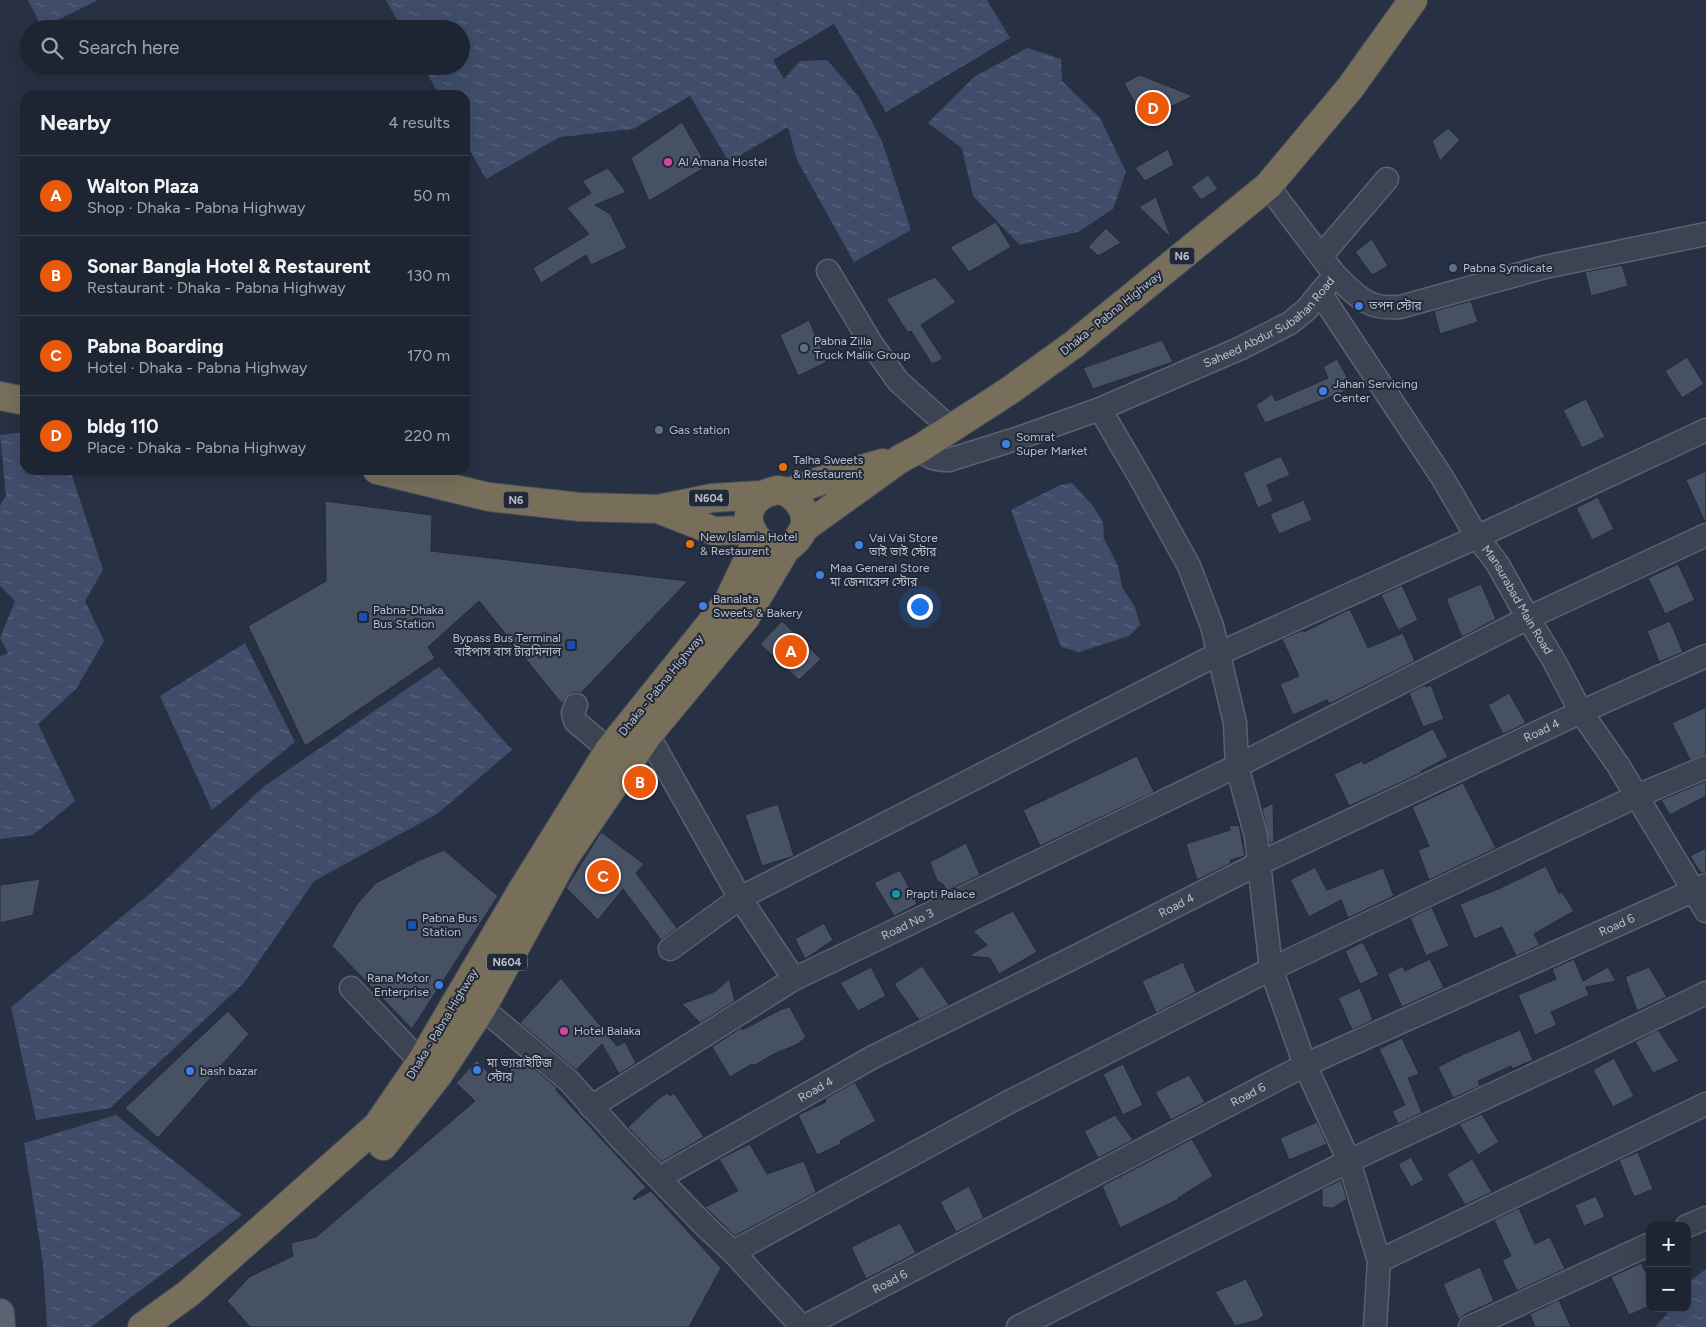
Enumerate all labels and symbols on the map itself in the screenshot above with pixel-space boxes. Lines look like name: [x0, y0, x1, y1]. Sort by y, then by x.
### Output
pin: D: [1137, 89, 1169, 127]
place label: Al Amana Hostel: [678, 155, 767, 169]
marker: Al Amana Hostel: [662, 156, 674, 168]
road number: N6: [1170, 248, 1194, 264]
place label: Pabna Syndicate: [1463, 261, 1553, 275]
marker: Pabna Syndicate: [1447, 262, 1459, 274]
street label: Dhaka - Pabna Highway: [1057, 267, 1165, 358]
street label: Saheed Abdur Subahan Road: [1201, 274, 1337, 370]
place label: তপন স্টোর: [1368, 298, 1423, 313]
marker: তপন স্টোর: [1353, 300, 1365, 312]
place label: Pabna Zilla Truck Malik Group: [814, 334, 911, 362]
marker: Pabna Zilla Truck Malik Group: [798, 342, 810, 354]
place label: Jahan Servicing Center: [1333, 377, 1418, 405]
marker: Jahan Servicing Center: [1317, 385, 1329, 397]
place label: Gas station: [669, 423, 730, 437]
marker: Gas station: [653, 424, 665, 436]
place label: Somrat Super Market: [1016, 430, 1088, 458]
marker: Somrat Super Market: [1000, 438, 1012, 450]
place label: Talha Sweets & Restaurent: [793, 453, 864, 481]
marker: Talha Sweets & Restaurent: [777, 461, 789, 473]
road number: N604: [689, 489, 729, 506]
road number: N6: [504, 492, 528, 508]
place label: New Islamia Hotel & Restaurent: [700, 530, 797, 558]
place label: Vai Vai Store ভাই ভাই স্টোর: [868, 531, 938, 559]
marker: New Islamia Hotel & Restaurent: [684, 538, 696, 550]
marker: Vai Vai Store ভাই ভাই স্টোর: [853, 539, 865, 551]
street label: Mansurabad Main Road: [1479, 542, 1556, 657]
place label: Maa General Store মা জেনারেল স্টোর: [829, 561, 930, 589]
marker: Maa General Store মা জেনারেল স্টোর: [814, 569, 826, 581]
place label: Banalata Sweets & Bakery: [713, 592, 803, 620]
your location: [907, 594, 933, 620]
marker: Banalata Sweets & Bakery: [697, 600, 709, 612]
place label: Pabna-Dhaka Bus Station: [373, 603, 444, 631]
marker: Pabna-Dhaka Bus Station: [357, 611, 369, 623]
place label: Bypass Bus Terminal বাইপাস বাস টারমিনাল: [452, 631, 561, 659]
street label: Dhaka - Pabna Highway: [616, 631, 707, 739]
pin: A: [775, 632, 807, 670]
marker: Bypass Bus Terminal বাইপাস বাস টারমিনাল: [565, 639, 577, 651]
street label: Road 4: [1521, 716, 1562, 745]
pin: B: [624, 763, 656, 801]
pin: C: [587, 857, 619, 895]
place label: Prapti Palace: [906, 887, 976, 901]
marker: Prapti Palace: [890, 888, 902, 900]
street label: Road 4: [1156, 890, 1197, 920]
street label: Road No 3: [879, 906, 936, 943]
place label: Pabna Bus Station: [422, 911, 478, 939]
street label: Road 6: [1597, 911, 1637, 939]
marker: Pabna Bus Station: [406, 919, 418, 931]
road number: N604: [487, 954, 527, 970]
street label: Dhaka - Pabna Highway: [403, 966, 481, 1082]
place label: Rana Motor Enterprise: [367, 971, 429, 999]
marker: Rana Motor Enterprise: [433, 979, 445, 991]
place label: Hotel Balaka: [574, 1024, 641, 1038]
marker: Hotel Balaka: [558, 1025, 570, 1037]
place label: মা ভ‍্যারাইটিজ স্টোর: [486, 1055, 553, 1084]
place label: bash bazar: [200, 1064, 258, 1078]
marker: মা ভ‍্যারাইটিজ স্টোর: [471, 1064, 483, 1076]
marker: bash bazar: [184, 1065, 196, 1077]
street label: Road 4: [796, 1074, 836, 1105]
street label: Road 6: [1228, 1080, 1268, 1110]
street label: Road 6: [870, 1267, 910, 1297]

